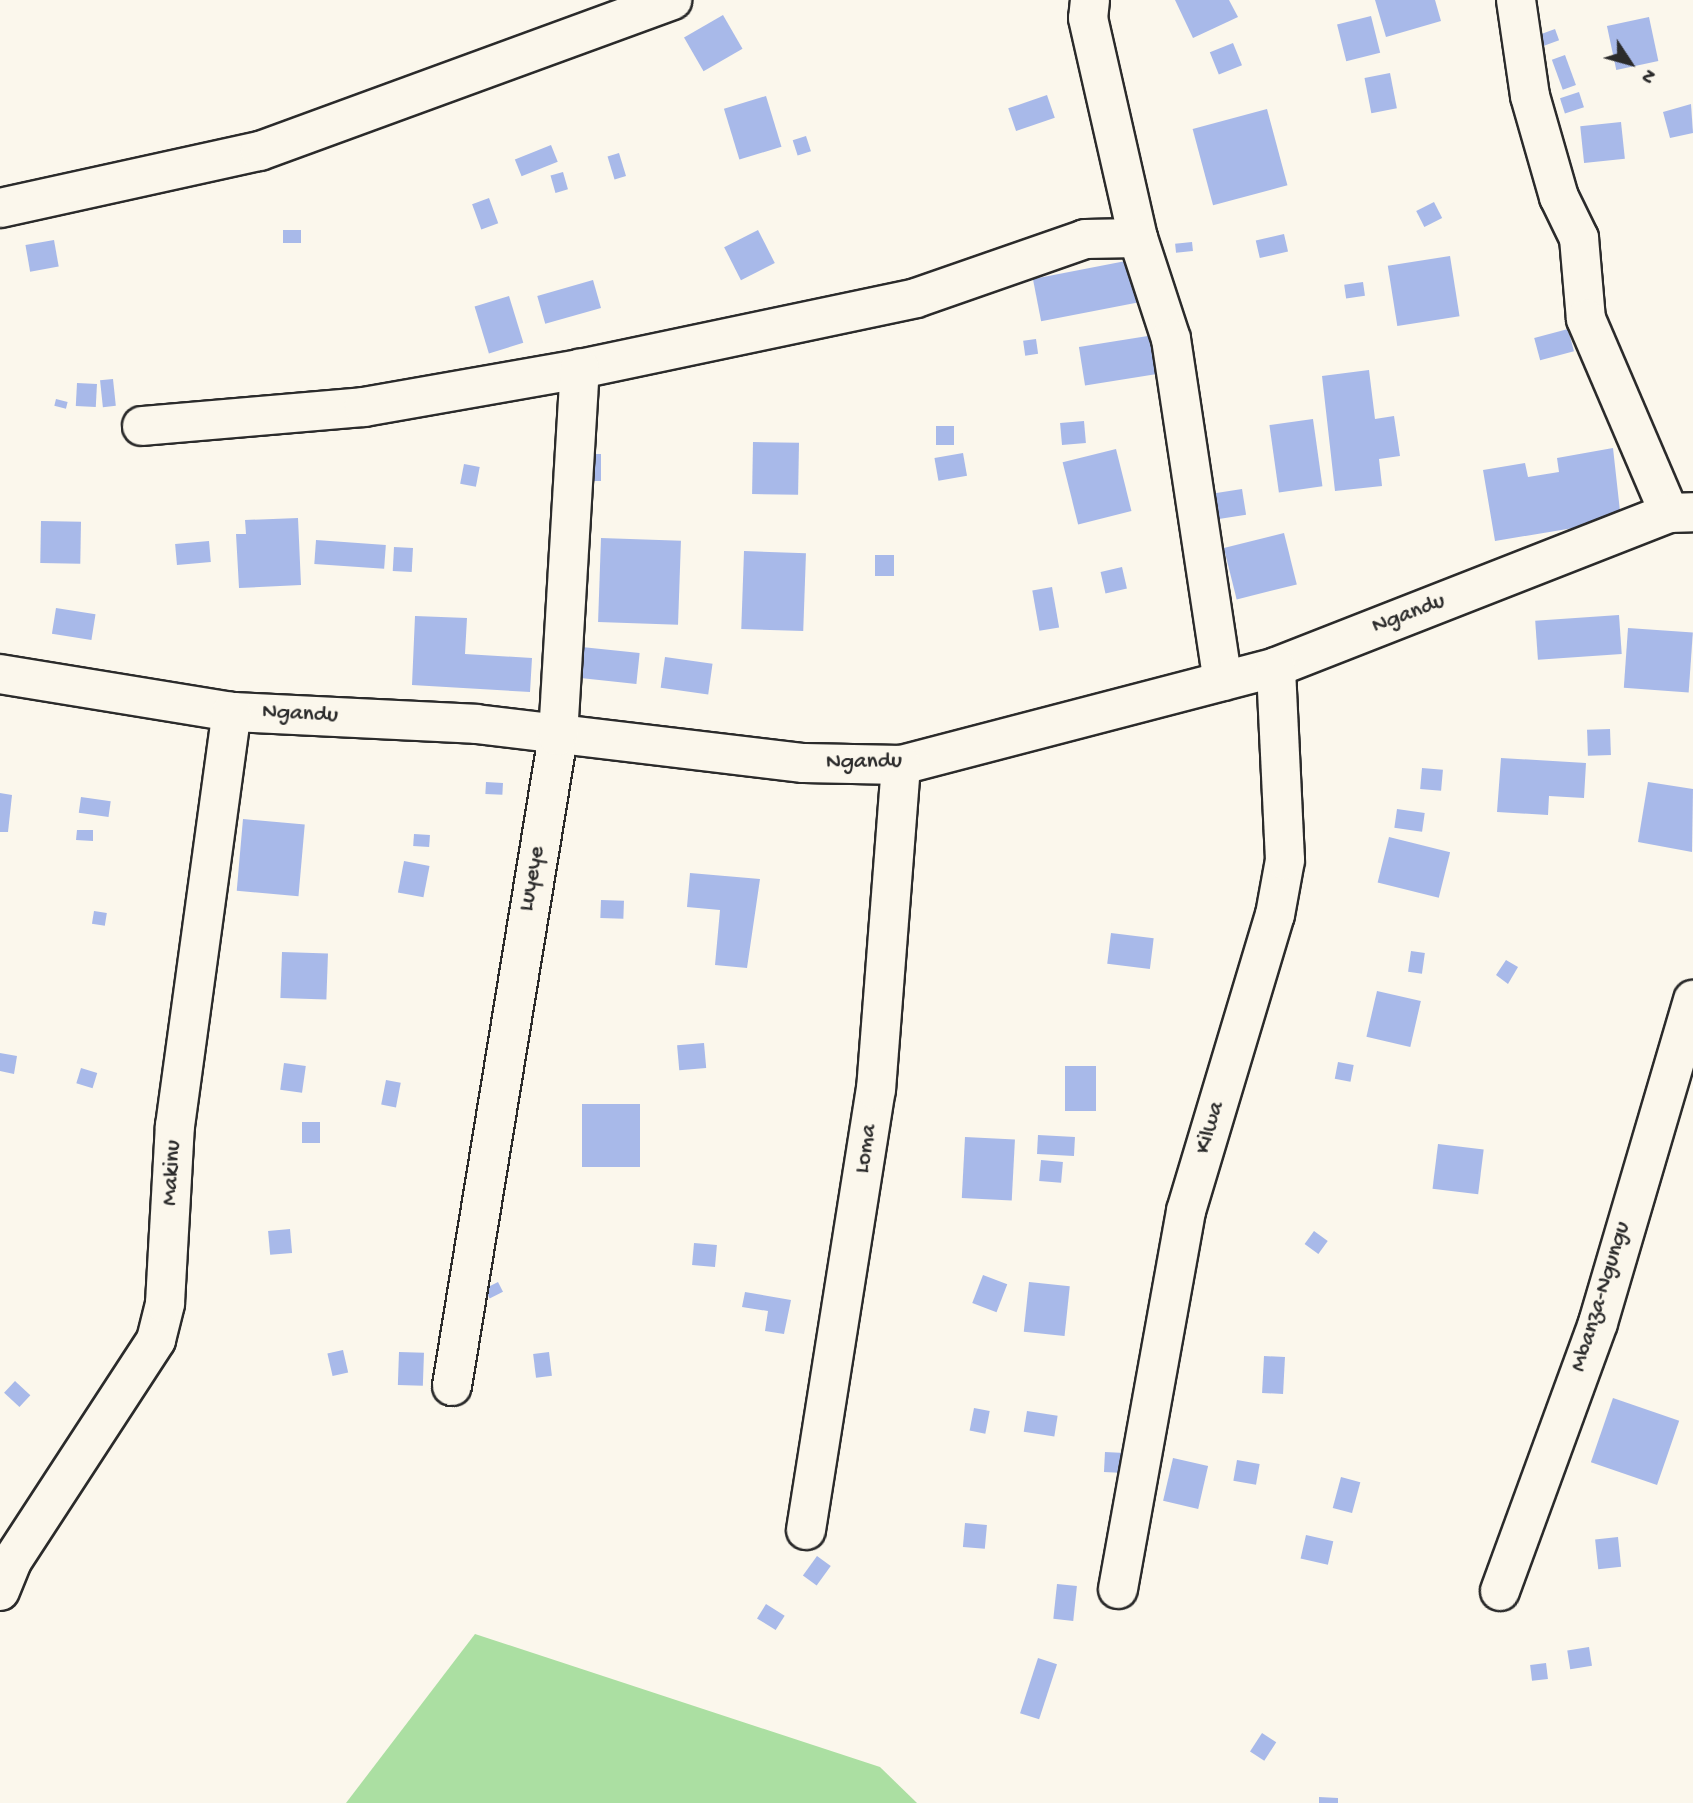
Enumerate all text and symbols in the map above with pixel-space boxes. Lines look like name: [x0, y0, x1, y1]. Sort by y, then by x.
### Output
north arrow: [1595, 28, 1665, 98]
text: N: [1634, 64, 1660, 87]
street label: Ngandu: [1369, 588, 1449, 642]
street label: Ngandu: [261, 699, 339, 731]
street label: Ngandu: [826, 749, 902, 777]
street label: Luyeye: [514, 844, 552, 914]
street label: Kilwa: [1190, 1098, 1232, 1158]
street label: Loma: [850, 1122, 884, 1176]
street label: Makinu: [158, 1139, 188, 1207]
street label: Mbanza-Ngungu: [1566, 1219, 1638, 1375]

